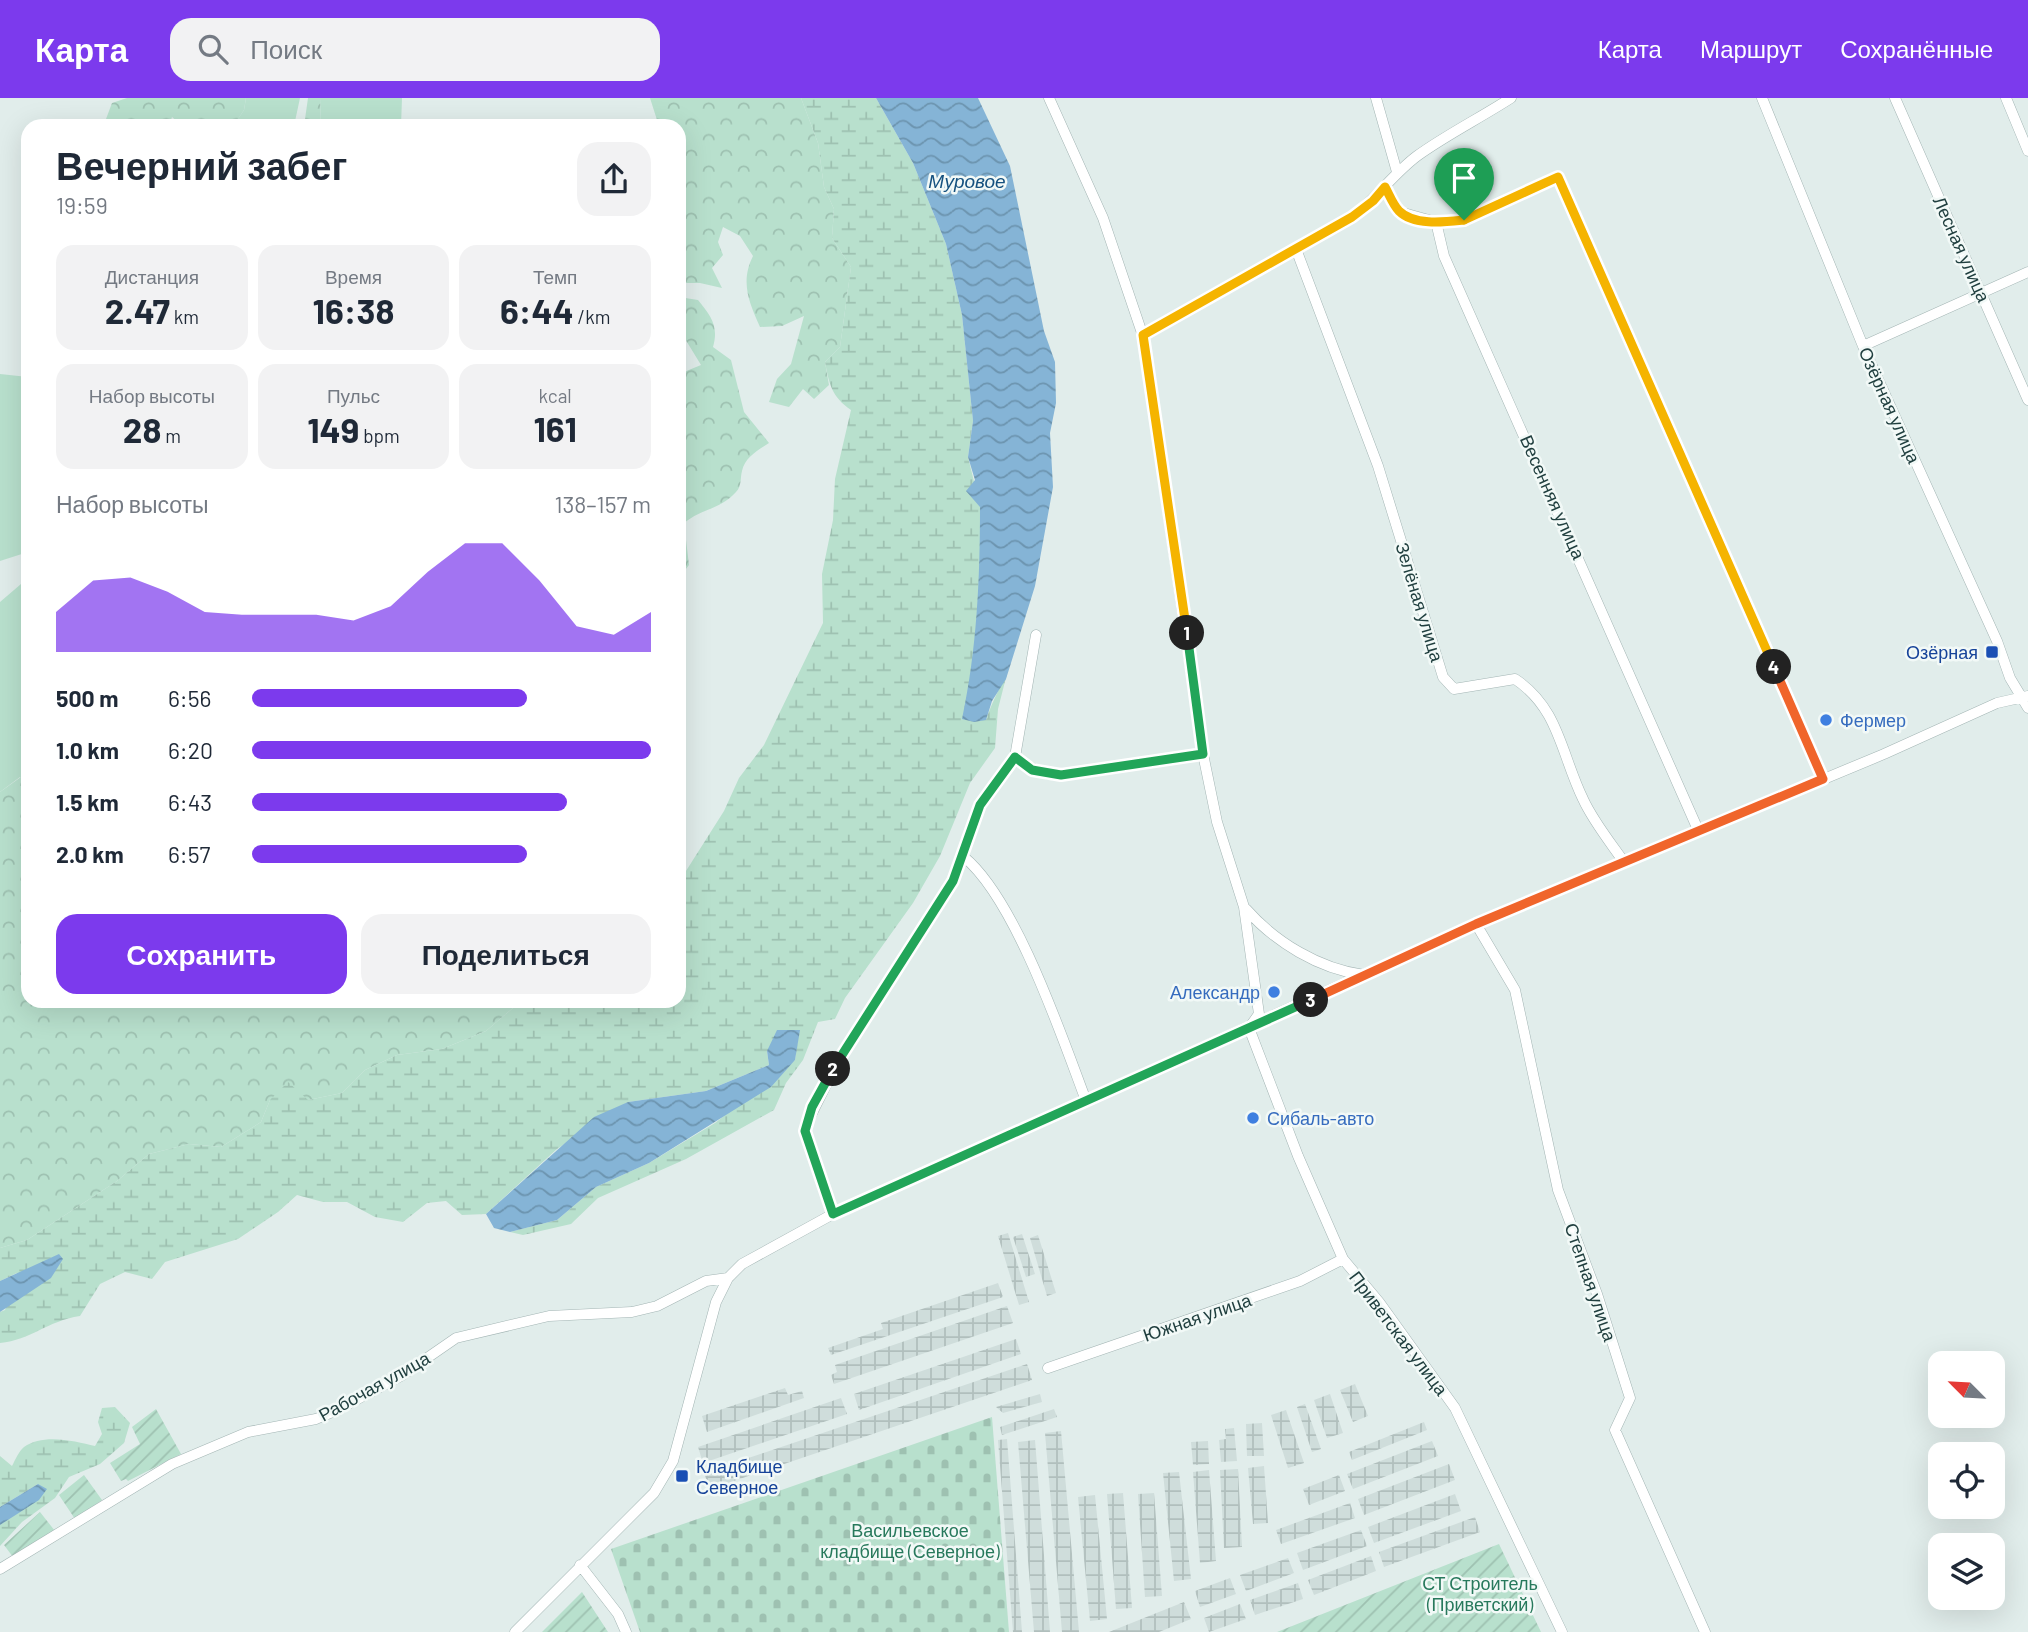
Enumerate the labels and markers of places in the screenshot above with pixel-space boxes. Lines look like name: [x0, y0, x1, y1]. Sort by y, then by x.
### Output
pin: [1434, 148, 1494, 220]
pin: 1: [1170, 616, 1204, 650]
place label: Озёрная: [1906, 641, 1978, 663]
marker: Озёрная: [1984, 644, 2000, 660]
pin: 4: [1756, 650, 1792, 684]
place label: Фермер: [1840, 709, 1906, 731]
marker: Фермер: [1818, 712, 1834, 728]
place label: Александр: [1170, 981, 1260, 1003]
pin: 3: [1294, 982, 1328, 1018]
marker: Александр: [1266, 984, 1282, 1000]
pin: 2: [816, 1052, 850, 1086]
place label: Сибаль-авто: [1267, 1107, 1374, 1129]
marker: Сибаль-авто: [1245, 1110, 1261, 1126]
place label: Кладбище Северное: [696, 1455, 782, 1498]
marker: Кладбище Северное: [674, 1468, 690, 1484]

